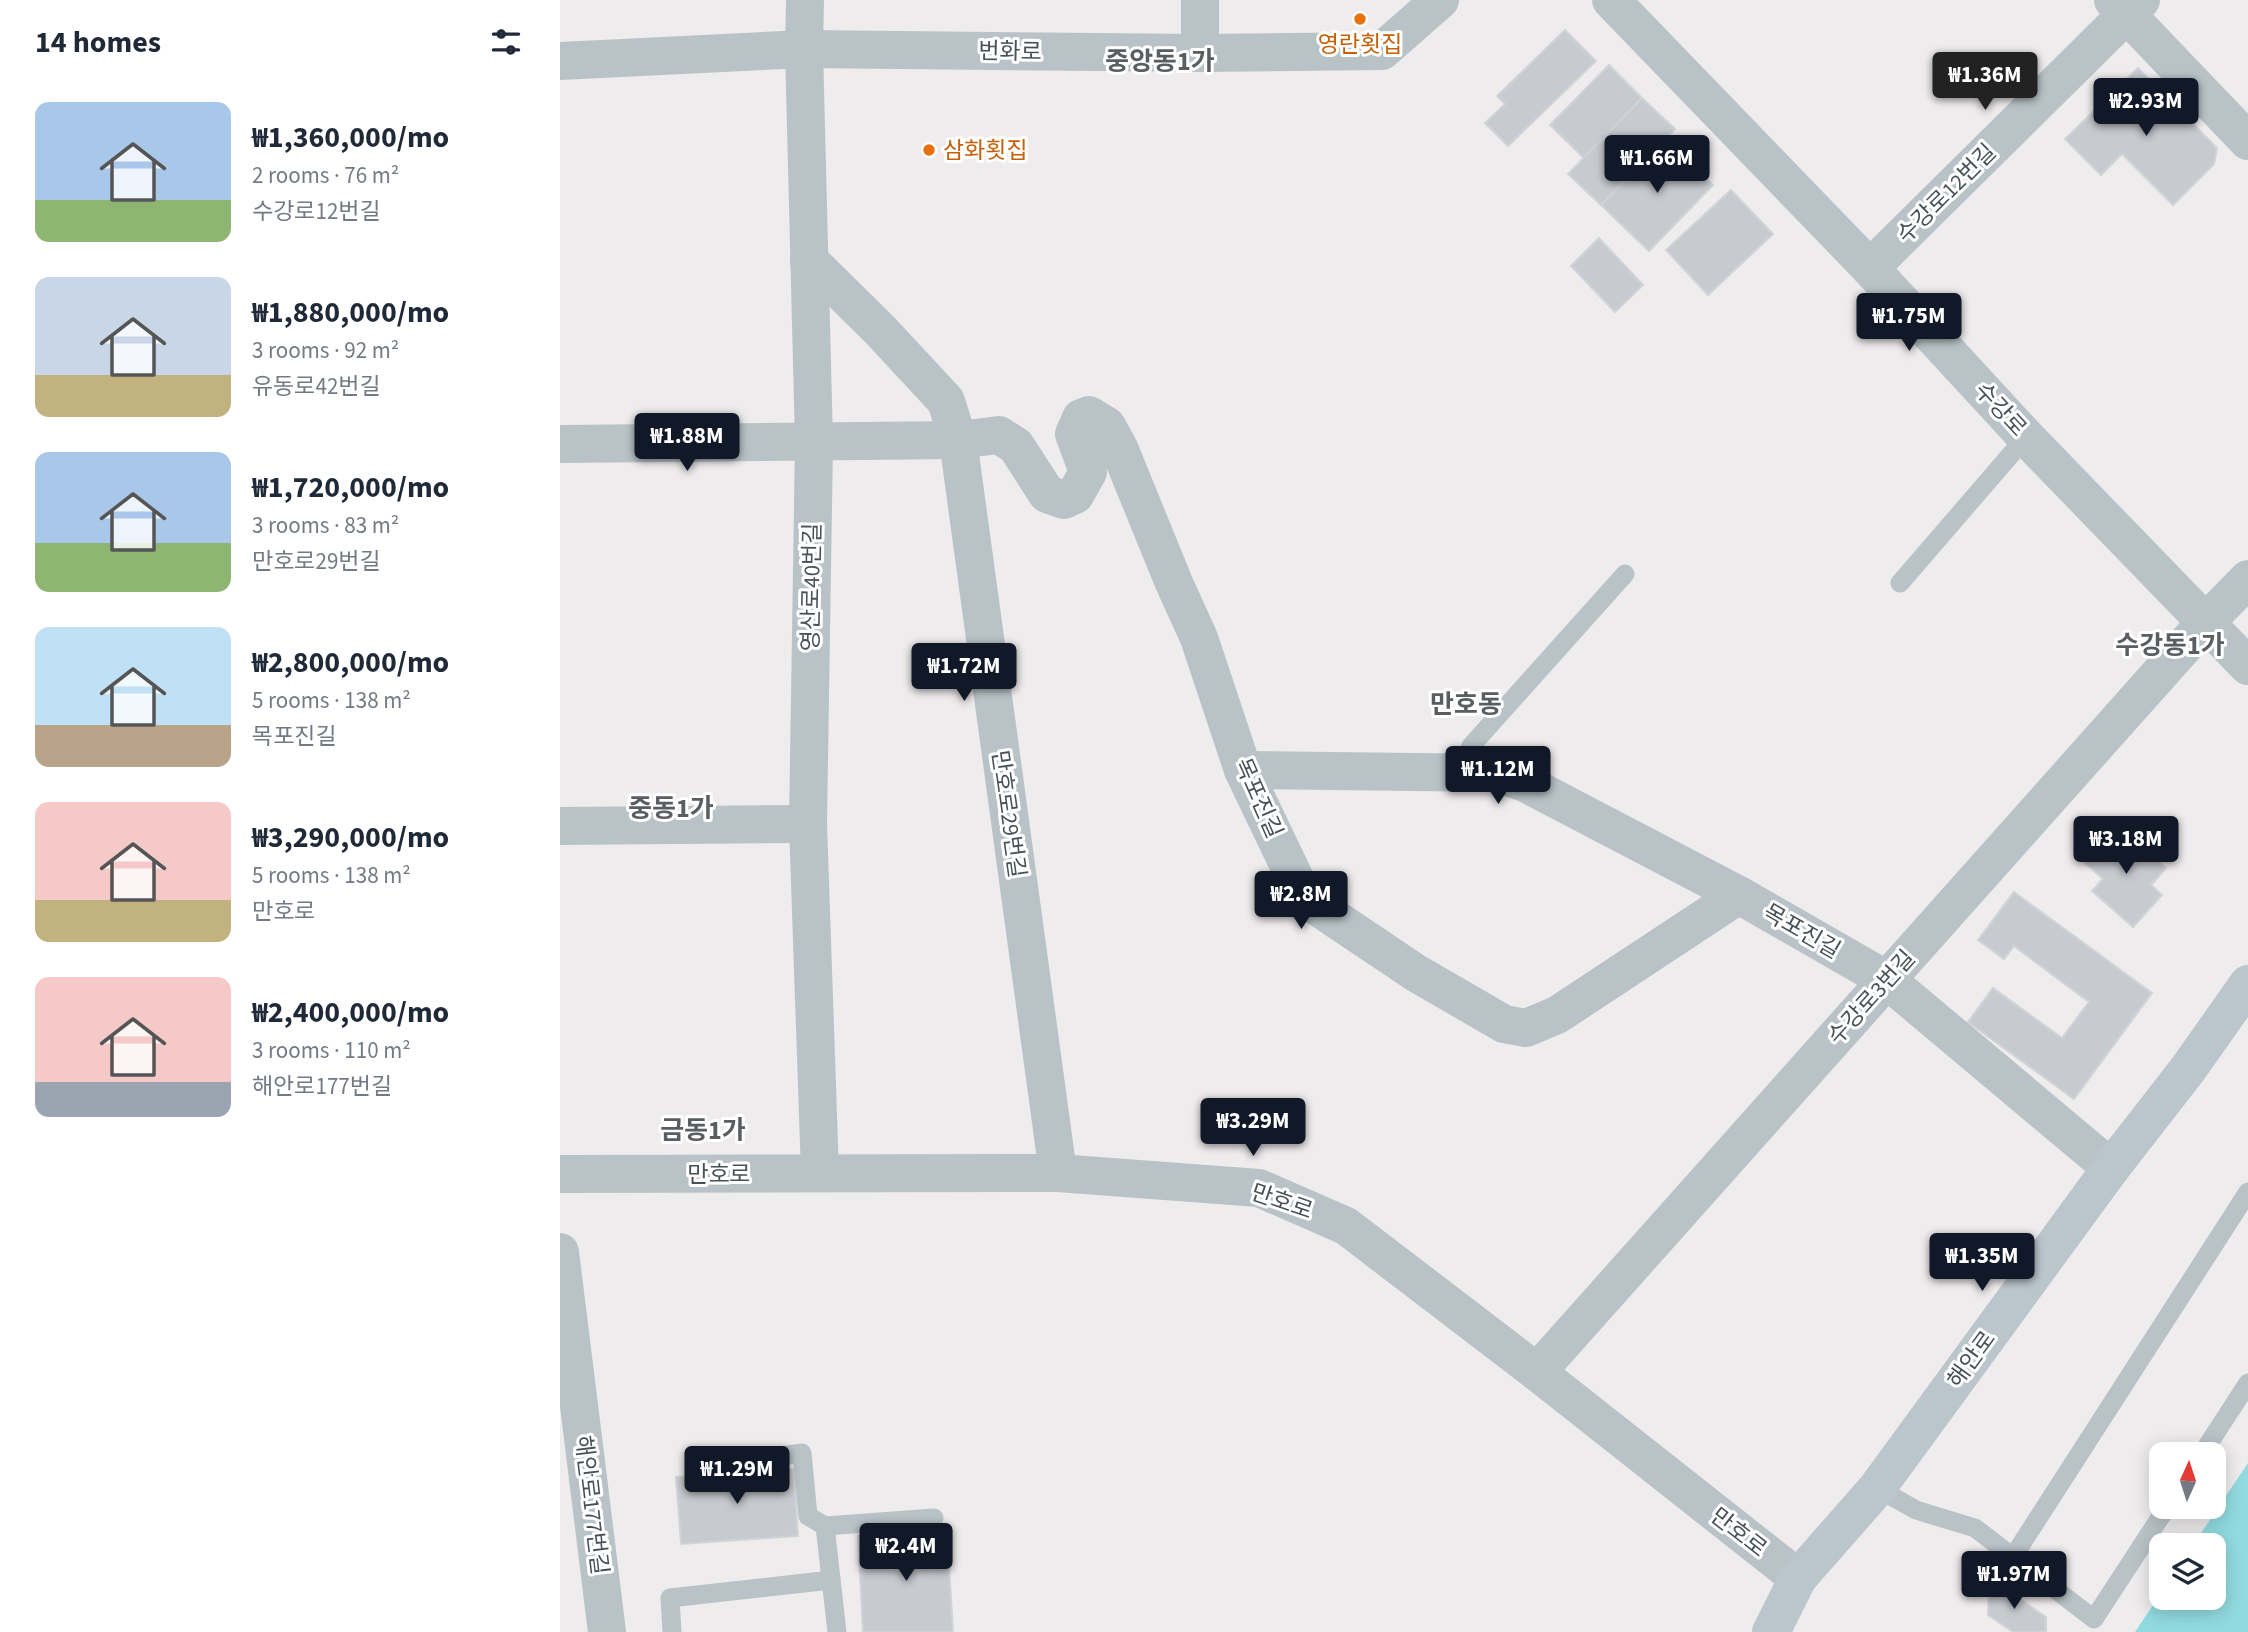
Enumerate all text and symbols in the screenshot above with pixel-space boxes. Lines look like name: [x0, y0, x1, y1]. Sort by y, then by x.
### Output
marker: 영란횟집: [1352, 11, 1368, 27]
text: 14 homes: [35, 21, 161, 64]
icon: filters: [487, 23, 525, 61]
place label: 영란횟집: [1318, 28, 1402, 61]
street label: 번화로: [978, 34, 1042, 69]
district label: 중앙동1가: [1105, 43, 1215, 80]
pin: ₩1.36M: [1928, 52, 2042, 112]
text: ₩1.36M: [1948, 58, 2022, 91]
pin: ₩2.93M: [2089, 78, 2203, 138]
text: ₩2.93M: [2109, 84, 2183, 117]
text: ₩1,360,000/mo: [252, 116, 449, 159]
icon: home: [91, 130, 175, 214]
place label: 삼화횟집: [943, 134, 1028, 167]
pin: ₩1.66M: [1600, 136, 1714, 195]
street label: 수강로12번길: [1889, 136, 2004, 251]
text: ₩1.66M: [1620, 141, 1694, 174]
marker: 삼화횟집: [921, 142, 937, 158]
text: 2 rooms · 76 m²: [252, 159, 399, 192]
text: 수강로12번길: [252, 195, 381, 228]
text: ₩1,880,000/mo: [252, 291, 449, 334]
pin: ₩1.75M: [1852, 294, 1966, 353]
text: ₩1.75M: [1872, 299, 1946, 332]
icon: home: [91, 305, 175, 389]
text: 3 rooms · 92 m²: [252, 334, 399, 367]
text: 유동로42번길: [252, 370, 381, 403]
street label: 수강로: [1967, 375, 2034, 444]
pin: ₩1.88M: [630, 414, 744, 473]
text: ₩1.88M: [650, 419, 724, 452]
text: ₩1,720,000/mo: [252, 466, 449, 509]
icon: home: [91, 480, 175, 564]
text: 3 rooms · 83 m²: [252, 509, 399, 542]
street label: 영산로40번길: [794, 522, 829, 652]
text: 만호로29번길: [252, 545, 381, 578]
district label: 수강동1가: [2115, 627, 2225, 664]
text: ₩2,800,000/mo: [252, 641, 449, 684]
pin: ₩1.72M: [907, 644, 1021, 703]
text: ₩1.72M: [927, 649, 1001, 682]
icon: home: [91, 655, 175, 739]
text: 5 rooms · 138 m²: [252, 684, 411, 717]
district label: 만호동: [1430, 686, 1502, 723]
text: 목포진길: [252, 720, 337, 753]
pin: ₩1.12M: [1441, 746, 1555, 806]
street label: 만호로29번길: [983, 748, 1034, 880]
text: ₩1.12M: [1461, 752, 1535, 785]
street label: 목포진길: [1226, 753, 1291, 844]
district label: 중동1가: [628, 790, 714, 827]
text: ₩3,290,000/mo: [252, 816, 449, 859]
pin: ₩3.18M: [2069, 816, 2183, 876]
text: ₩3.18M: [2089, 822, 2163, 855]
icon: home: [91, 830, 175, 914]
text: 5 rooms · 138 m²: [252, 859, 411, 892]
pin: ₩2.8M: [1252, 872, 1350, 931]
text: ₩2.8M: [1271, 877, 1331, 910]
text: 만호로: [252, 895, 315, 928]
street label: 목포진길: [1757, 896, 1847, 967]
street label: 수강로3번길: [1820, 943, 1923, 1052]
text: ₩2,400,000/mo: [252, 991, 449, 1034]
icon: home: [91, 1005, 175, 1089]
text: 3 rooms · 110 m²: [252, 1034, 411, 1067]
text: 해안로177번길: [252, 1070, 392, 1103]
pin: ₩3.29M: [1196, 1098, 1310, 1158]
text: ₩3.29M: [1216, 1104, 1290, 1137]
district label: 금동1가: [660, 1112, 746, 1149]
street label: 만호로: [687, 1158, 751, 1191]
street label: 만호로: [1246, 1176, 1317, 1227]
pin: ₩1.35M: [1925, 1234, 2039, 1293]
text: ₩1.35M: [1945, 1239, 2019, 1272]
street label: 해안로: [1939, 1324, 2003, 1395]
street label: 해안로177번길: [567, 1434, 616, 1577]
north arrow: [2149, 1442, 2226, 1519]
map controls: [2149, 1442, 2226, 1610]
pin: ₩1.29M: [680, 1446, 794, 1506]
text: ₩1.29M: [700, 1452, 774, 1485]
street label: 만호로: [1704, 1500, 1774, 1565]
pin: ₩2.4M: [857, 1524, 955, 1583]
text: ₩2.4M: [876, 1529, 936, 1562]
button: layers: [2149, 1533, 2226, 1610]
pin: ₩1.97M: [1957, 1552, 2071, 1611]
text: ₩1.97M: [1977, 1557, 2051, 1590]

